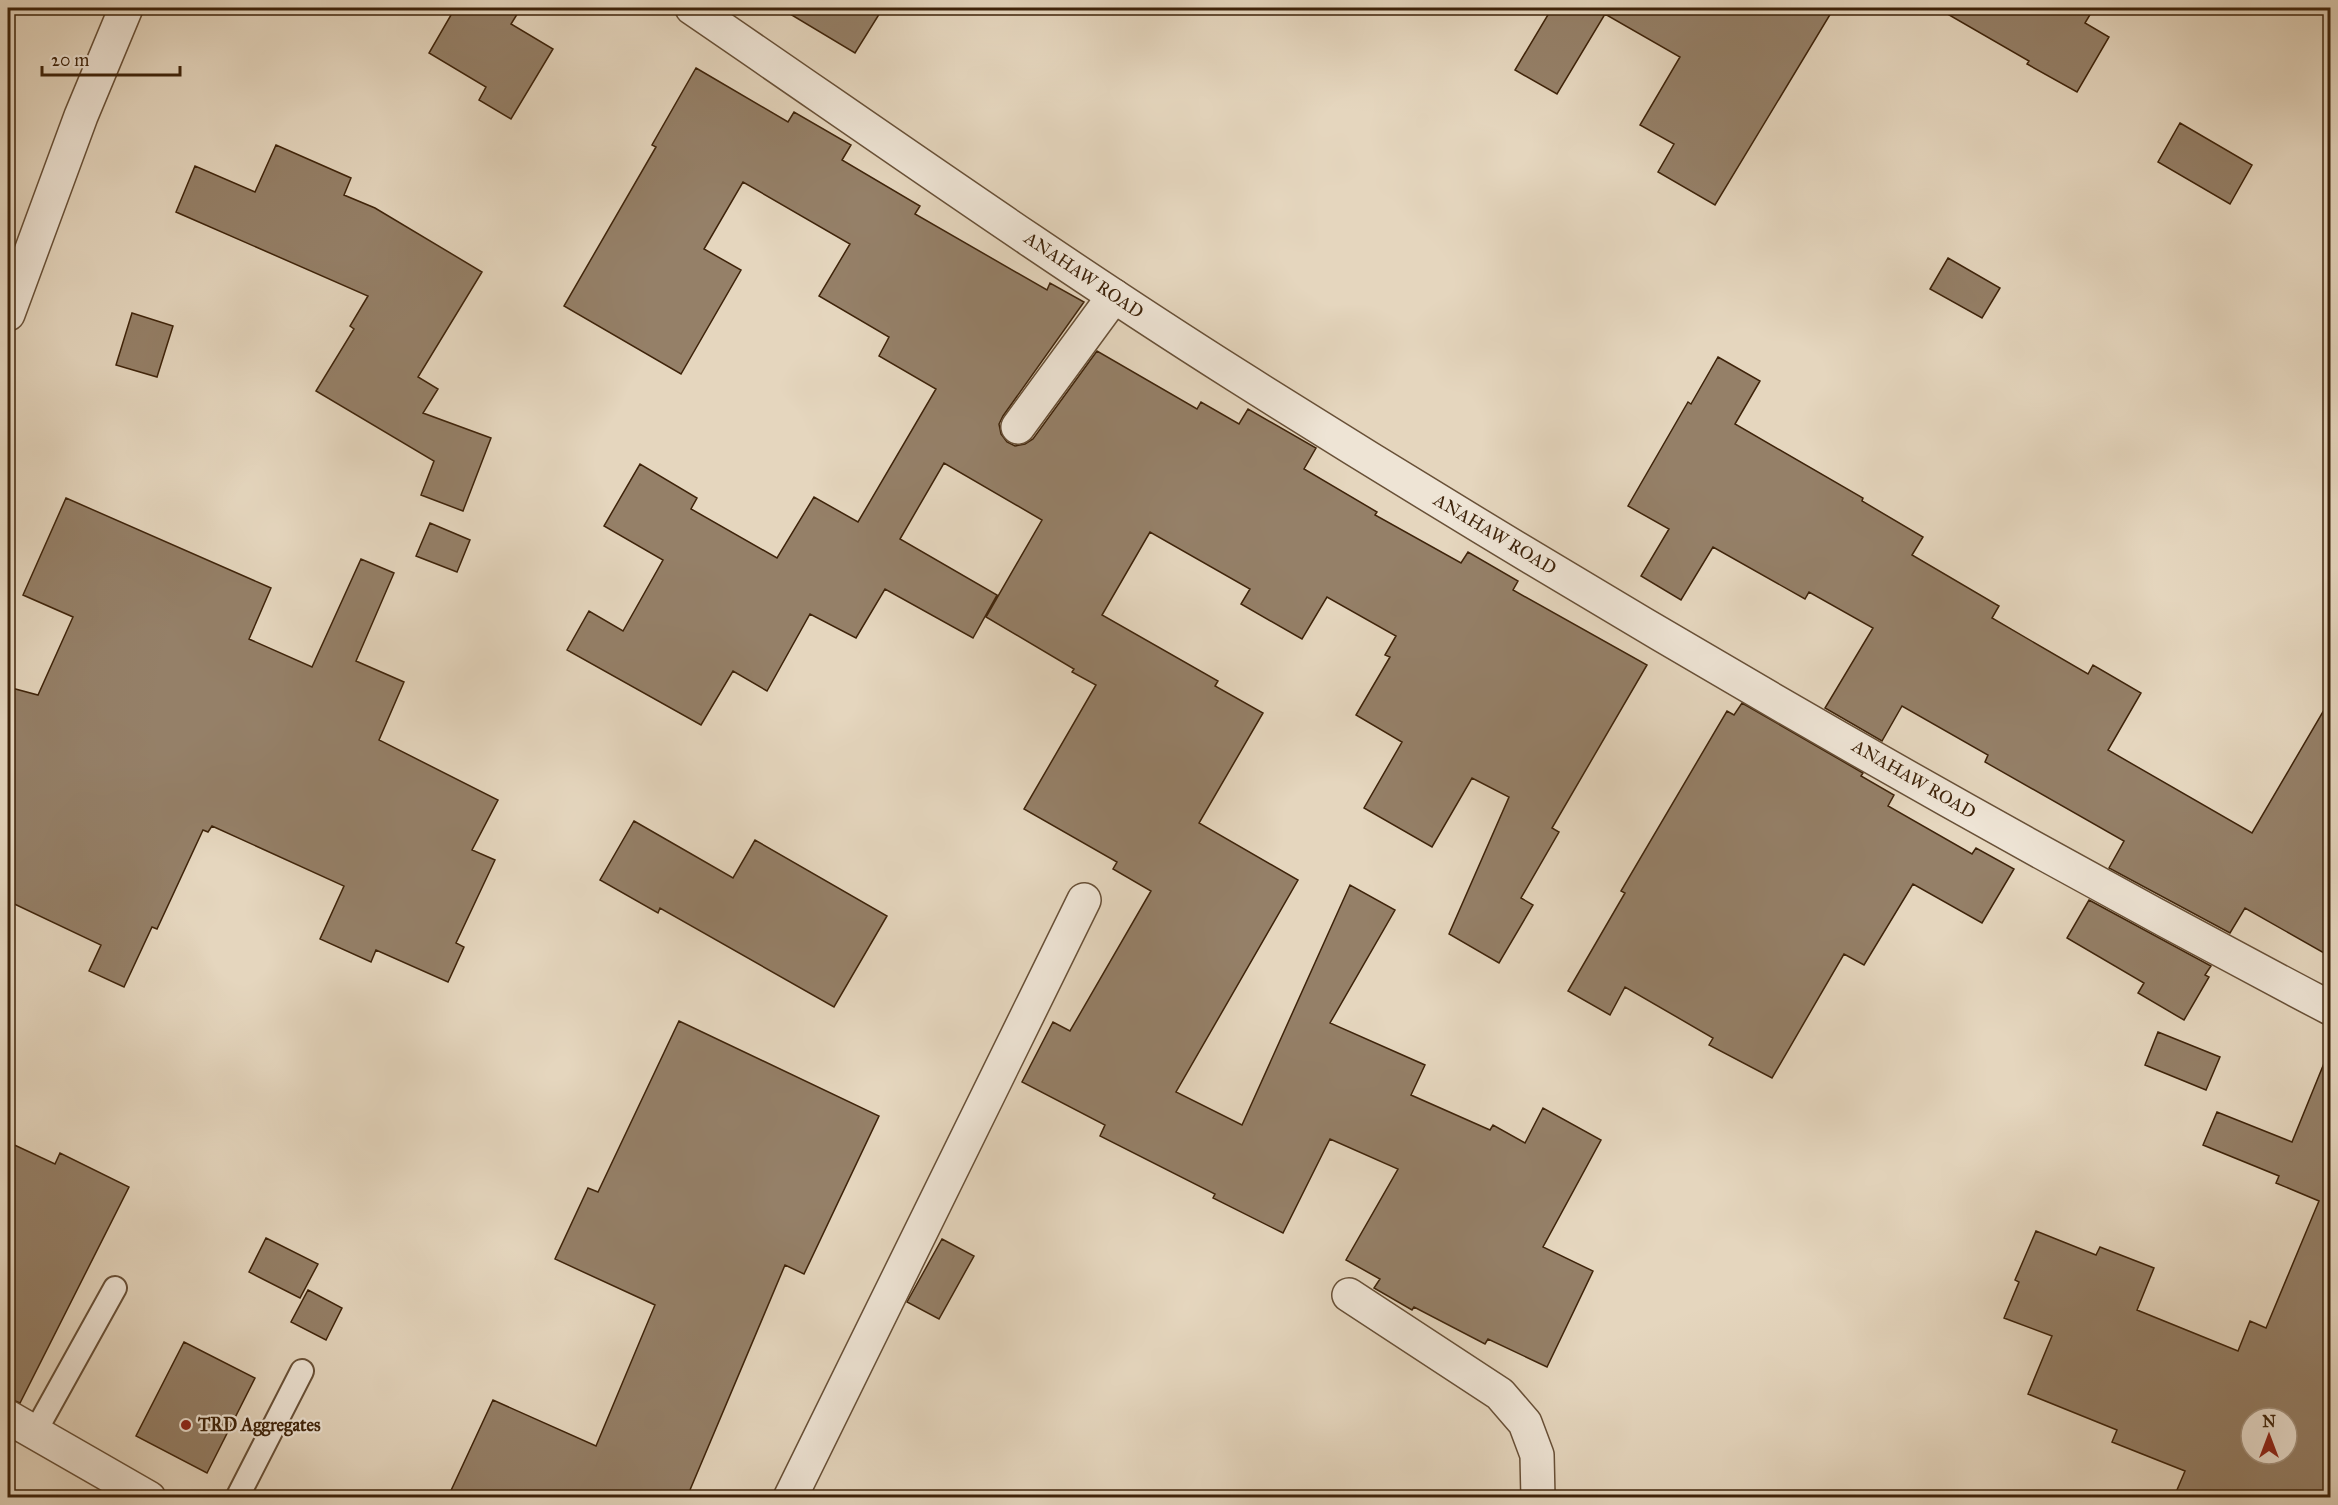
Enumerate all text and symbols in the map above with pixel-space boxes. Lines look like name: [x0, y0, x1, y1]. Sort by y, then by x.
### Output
scale bar: [42, 39, 180, 77]
text: 20 m: [51, 49, 89, 71]
street label: ANAHAW ROAD: [1019, 226, 1148, 323]
street label: ANAHAW ROAD: [1429, 488, 1560, 579]
street label: ANAHAW ROAD: [1847, 734, 1980, 823]
north arrow: [2239, 1406, 2299, 1466]
text: N: [2262, 1412, 2276, 1431]
place label: TRD Aggregates: [197, 1414, 321, 1437]
marker: TRD Aggregates: [179, 1418, 193, 1432]

